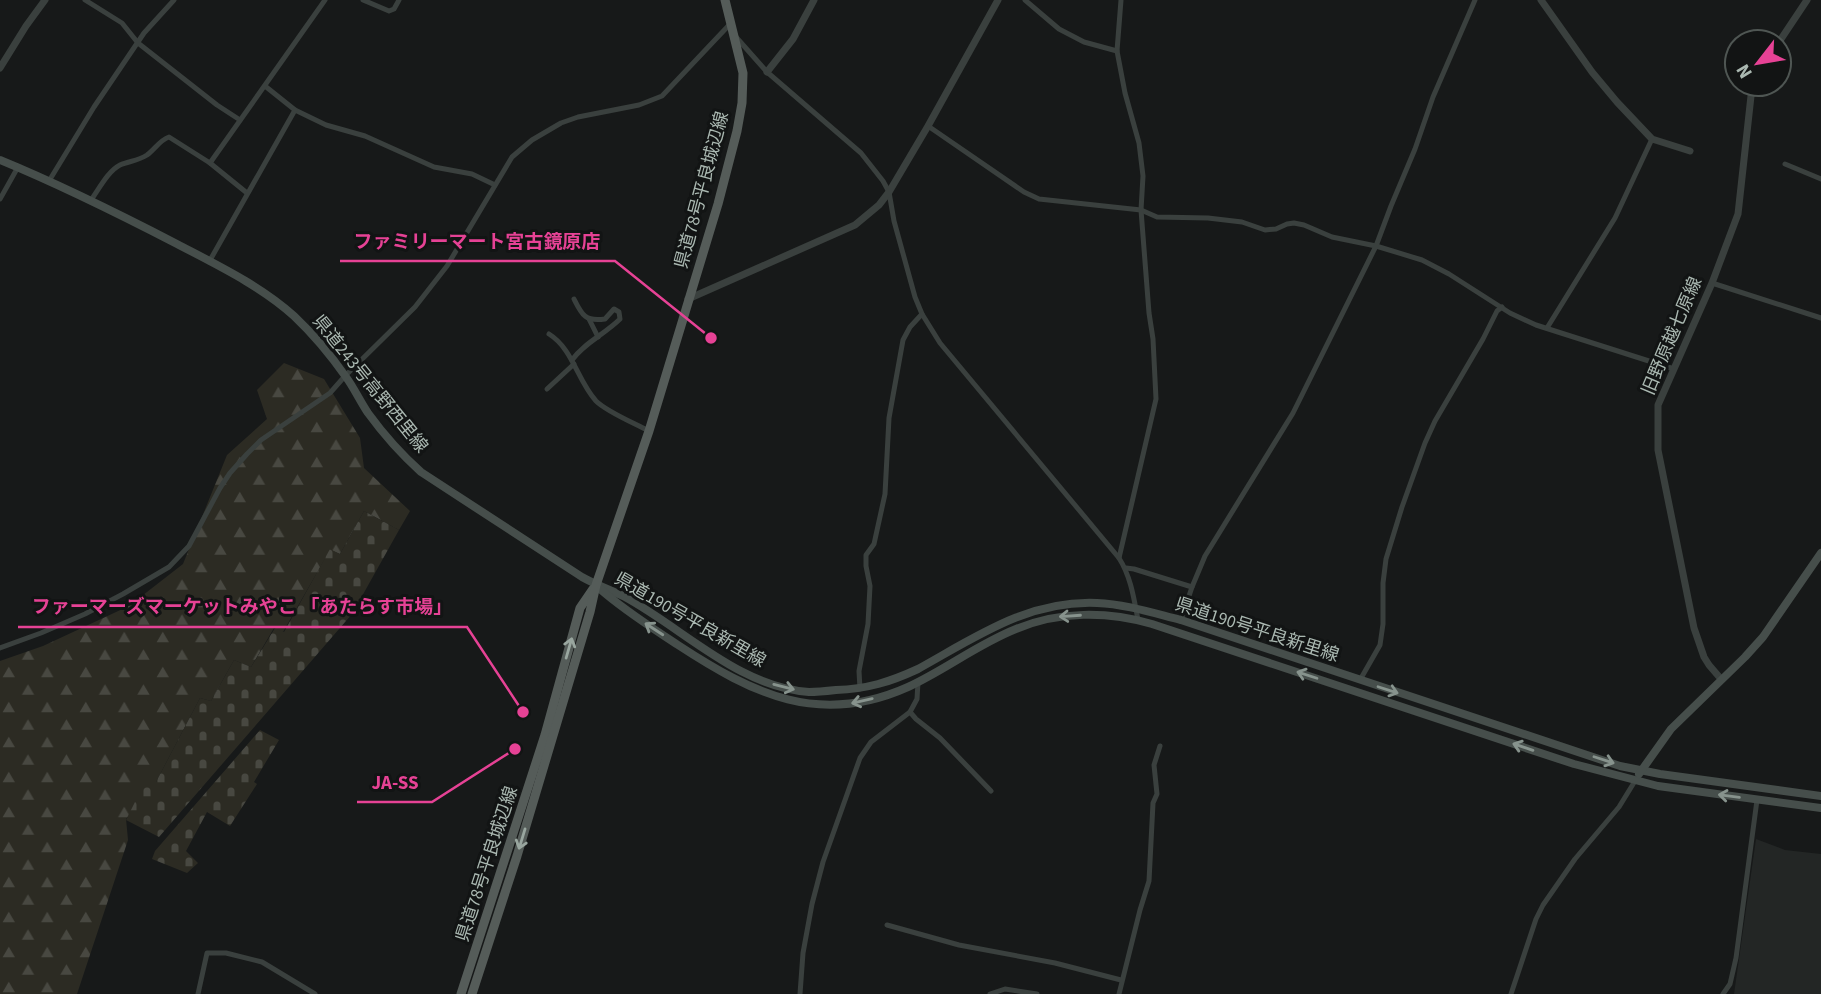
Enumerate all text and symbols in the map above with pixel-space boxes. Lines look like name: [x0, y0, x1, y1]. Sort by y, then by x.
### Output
north arrow: [1723, 28, 1793, 98]
text: N: [1730, 59, 1760, 83]
street label: 県道78号平良城辺線: [669, 109, 735, 271]
callout: ファミリーマート宮古鏡原店: [340, 221, 615, 261]
text: ファミリーマート宮古鏡原店: [353, 229, 601, 256]
street label: 旧野原越七原線: [1636, 273, 1708, 399]
street label: 県道243号高野西里線: [307, 310, 433, 458]
street label: 県道190号平良新里線: [610, 566, 770, 674]
callout: ファーマーズマーケットみやこ 「あたらす市場」: [18, 587, 467, 627]
street label: 県道190号平良新里線: [1172, 592, 1342, 668]
text: ファーマーズマーケットみやこ 「あたらす市場」: [32, 594, 452, 621]
one-way arrow: [1060, 610, 1082, 623]
one-way arrow: [644, 622, 664, 636]
one-way arrow: [563, 637, 576, 660]
one-way arrow: [1296, 667, 1318, 680]
one-way arrow: [772, 681, 795, 694]
one-way arrow: [1376, 685, 1398, 697]
one-way arrow: [851, 695, 874, 708]
one-way arrow: [1512, 739, 1534, 752]
one-way arrow: [1593, 755, 1615, 768]
callout: JA-SS: [357, 762, 432, 802]
text: JA-SS: [371, 770, 419, 797]
street label: 県道78号平良城辺線: [450, 783, 524, 945]
one-way arrow: [1718, 790, 1741, 803]
one-way arrow: [515, 828, 528, 850]

